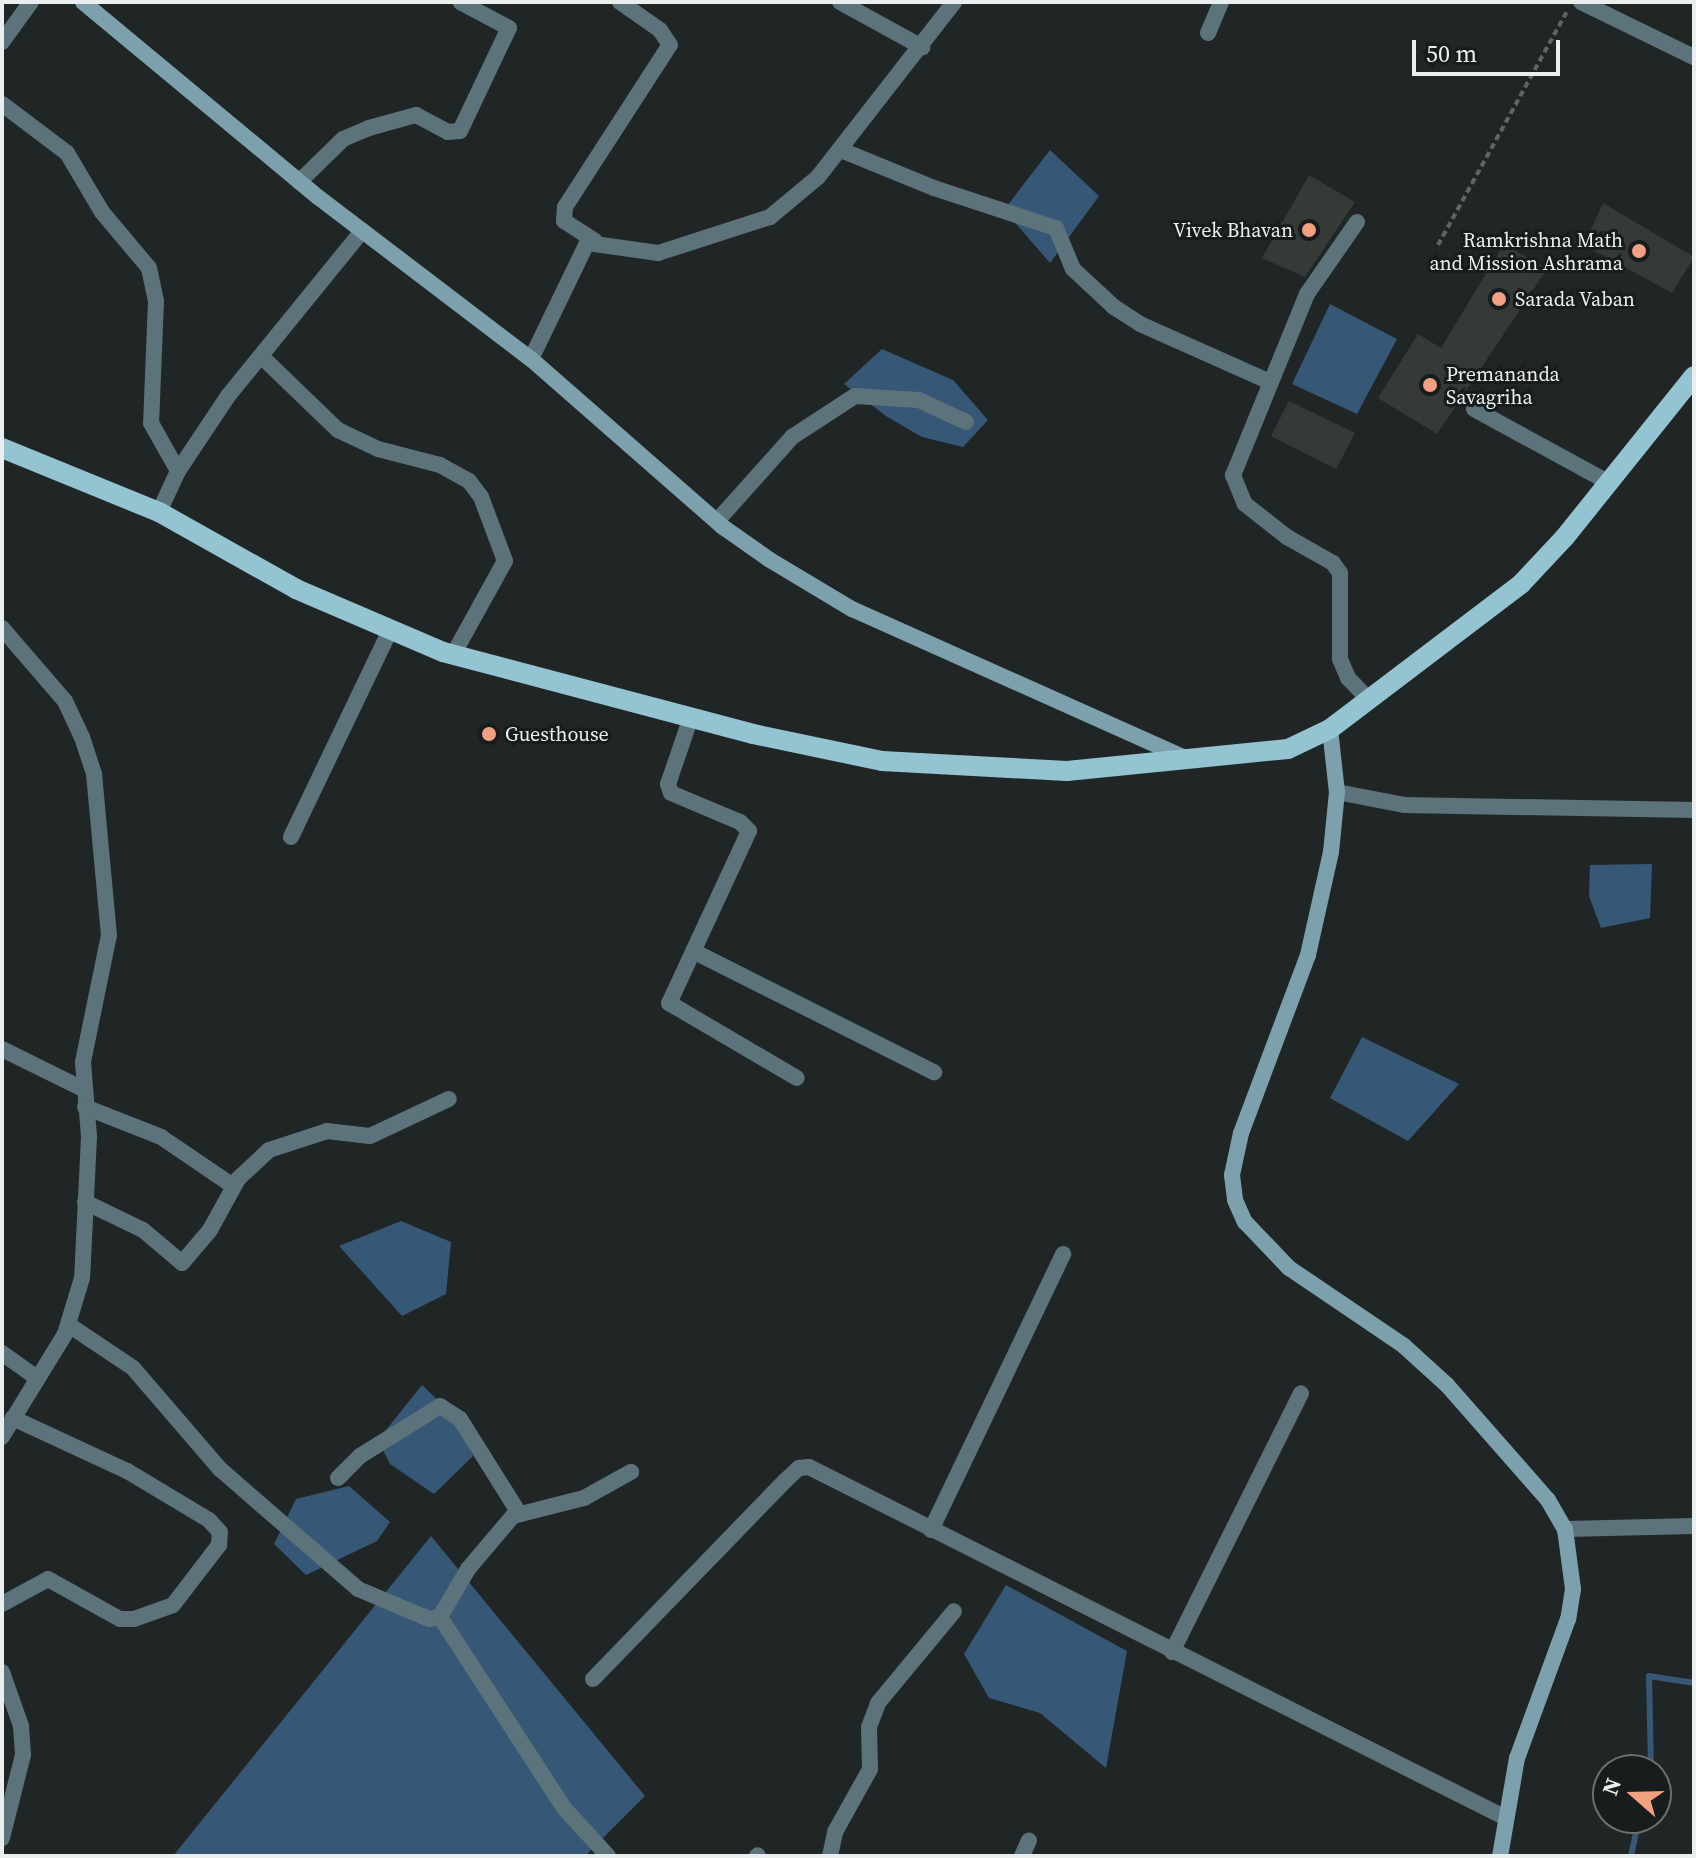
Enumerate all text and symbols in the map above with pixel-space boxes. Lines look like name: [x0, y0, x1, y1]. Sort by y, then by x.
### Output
scale bar: [1416, 24, 1564, 74]
text: 50 m: [1426, 37, 1477, 70]
place label: Vivek Bhavan: [1173, 218, 1293, 242]
marker: Vivek Bhavan: [1300, 221, 1318, 239]
place label: Ramkrishna Math and Mission Ashrama: [1429, 228, 1623, 275]
marker: Ramkrishna Math and Mission Ashrama: [1630, 242, 1648, 260]
place label: Sarada Vaban: [1515, 287, 1636, 311]
marker: Sarada Vaban: [1490, 290, 1508, 308]
place label: Premananda Savagriha: [1446, 362, 1560, 409]
marker: Premananda Savagriha: [1421, 376, 1439, 394]
place label: Guesthouse: [505, 722, 609, 746]
marker: Guesthouse: [480, 725, 498, 743]
north arrow: [1592, 1754, 1672, 1834]
text: N: [1594, 1774, 1628, 1799]

